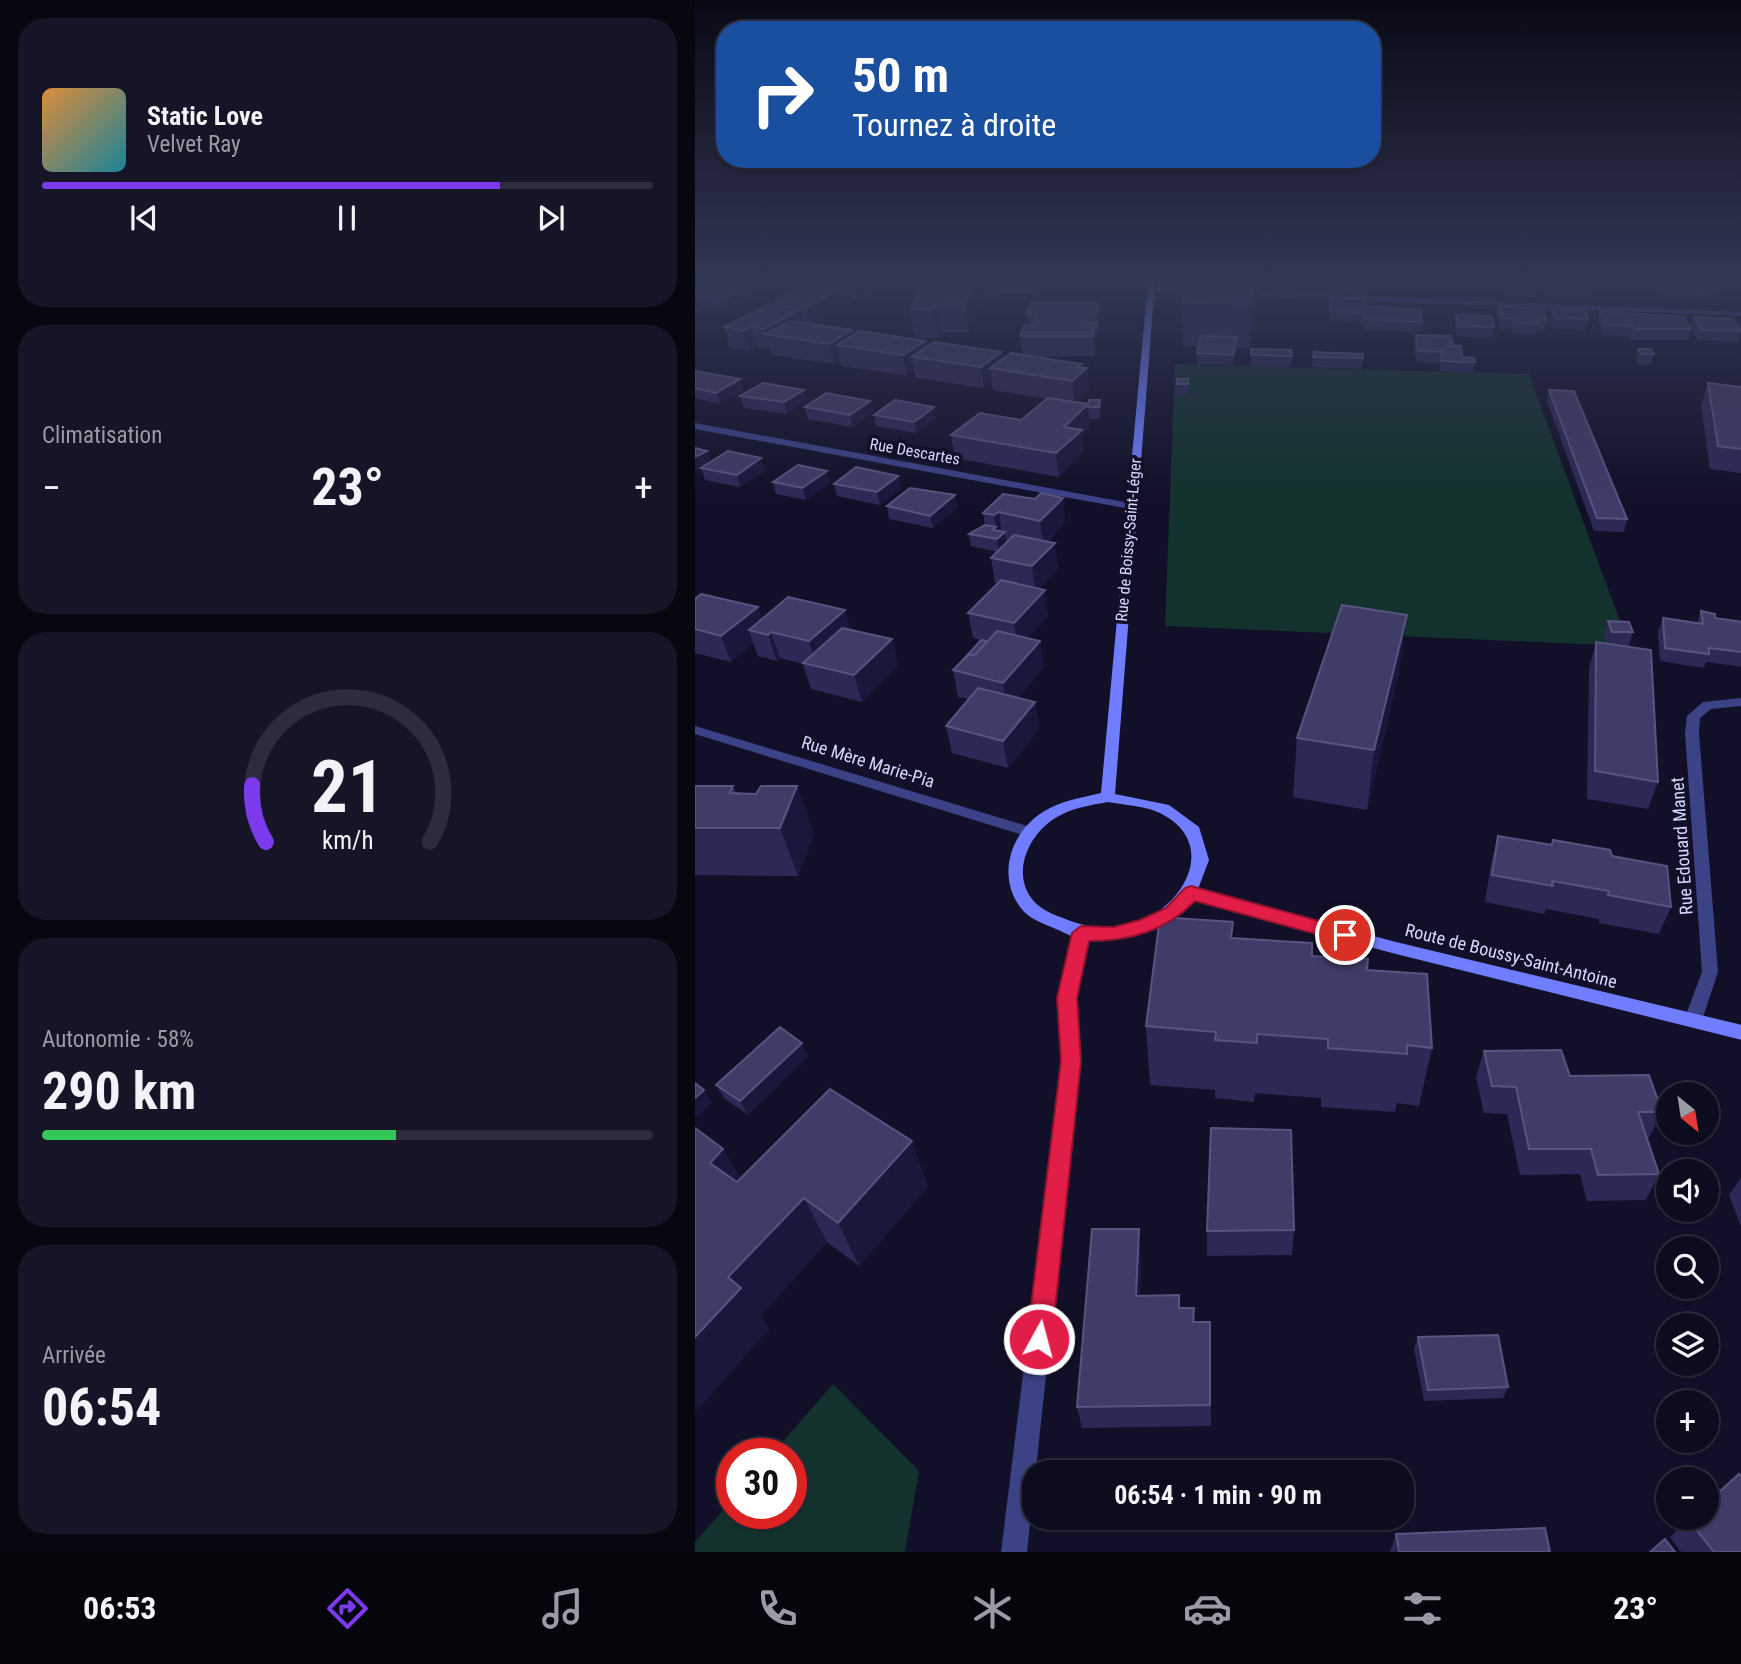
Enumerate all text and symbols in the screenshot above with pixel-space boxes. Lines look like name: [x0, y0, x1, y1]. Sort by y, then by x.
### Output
text: 50 m: [852, 47, 949, 104]
icon: right: [737, 49, 828, 140]
text: Static Love: [147, 101, 263, 131]
text: Tournez à droite: [852, 106, 1056, 144]
text: Velvet Ray: [147, 131, 241, 158]
icon: previous: [125, 199, 163, 237]
icon: pause: [328, 199, 366, 237]
icon: next: [532, 199, 570, 237]
text: Climatisation: [42, 422, 162, 449]
street label: Rue Descartes: [868, 434, 961, 469]
text: 23°: [311, 457, 384, 518]
street label: Rue de Boissy-Saint-Léger: [1112, 458, 1145, 622]
text: −: [42, 466, 61, 510]
text: +: [634, 466, 653, 510]
street label: Rue Mère Marie-Pia: [799, 731, 937, 792]
text: 21: [311, 744, 384, 830]
street label: Rue Edouard Manet: [1666, 776, 1697, 916]
text: km/h: [322, 826, 373, 855]
pin: [1315, 905, 1375, 965]
icon: arrive: [1326, 916, 1364, 954]
street label: Route de Boussy-Saint-Antoine: [1403, 919, 1619, 992]
text: Autonomie · 58%: [42, 1026, 194, 1053]
text: 290 km: [42, 1061, 196, 1122]
north arrow: [1656, 1082, 1719, 1144]
map controls: [1656, 1082, 1719, 1530]
button: sound: [1656, 1159, 1719, 1222]
button: search: [1656, 1236, 1719, 1299]
position arrow: [1002, 1302, 1076, 1376]
button: layers: [1656, 1313, 1719, 1376]
text: Arrivée: [42, 1342, 106, 1369]
text: 06:54: [42, 1377, 161, 1438]
button: +: [1656, 1390, 1719, 1453]
speed limit sign: 30: [716, 1438, 807, 1529]
button: −: [1656, 1467, 1719, 1530]
text: 06:54 · 1 min · 90 m: [1114, 1480, 1322, 1510]
icon: directions: [323, 1584, 372, 1633]
icon: music: [538, 1584, 587, 1633]
icon: phone: [753, 1584, 802, 1633]
icon: climate: [968, 1584, 1017, 1633]
icon: car: [1183, 1584, 1232, 1633]
icon: filters: [1398, 1584, 1447, 1633]
text: 06:53: [83, 1589, 156, 1627]
text: 23°: [1613, 1589, 1658, 1627]

